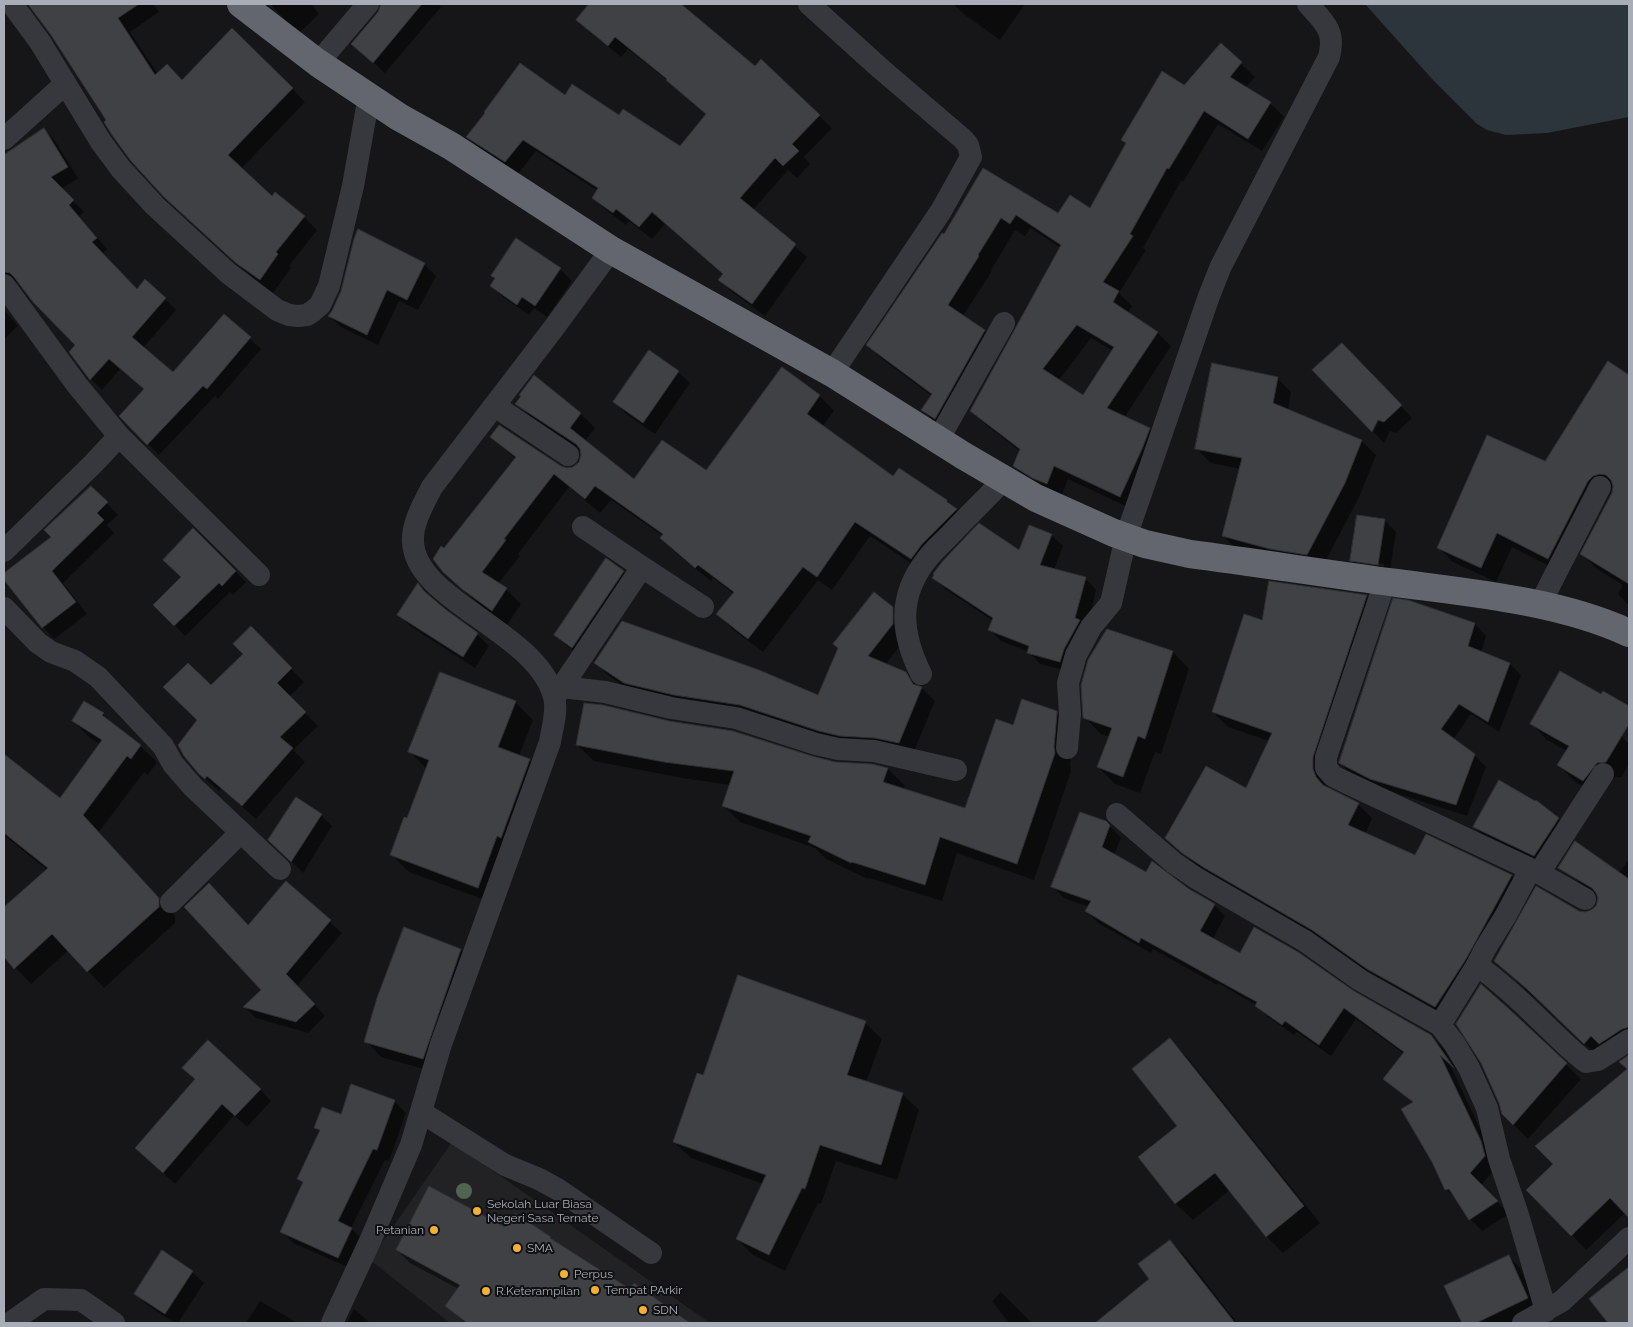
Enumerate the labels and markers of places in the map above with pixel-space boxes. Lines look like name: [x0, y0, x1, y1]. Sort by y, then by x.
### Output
place label: Sekolah Luar Biasa Negeri Sasa Ternate: [487, 1197, 598, 1225]
marker: Sekolah Luar Biasa Negeri Sasa Ternate: [471, 1205, 483, 1217]
place label: Petanian: [376, 1223, 424, 1237]
marker: Petanian: [428, 1224, 440, 1236]
place label: SMA: [527, 1241, 553, 1255]
marker: SMA: [511, 1242, 523, 1254]
place label: Perpus: [574, 1267, 613, 1281]
marker: Perpus: [558, 1268, 570, 1280]
place label: Tempat PArkir: [605, 1283, 682, 1297]
place label: R.Keterampilan: [496, 1284, 580, 1298]
marker: Tempat PArkir: [589, 1284, 601, 1296]
marker: R.Keterampilan: [480, 1285, 492, 1297]
place label: SDN: [653, 1303, 678, 1317]
marker: SDN: [637, 1304, 649, 1316]

